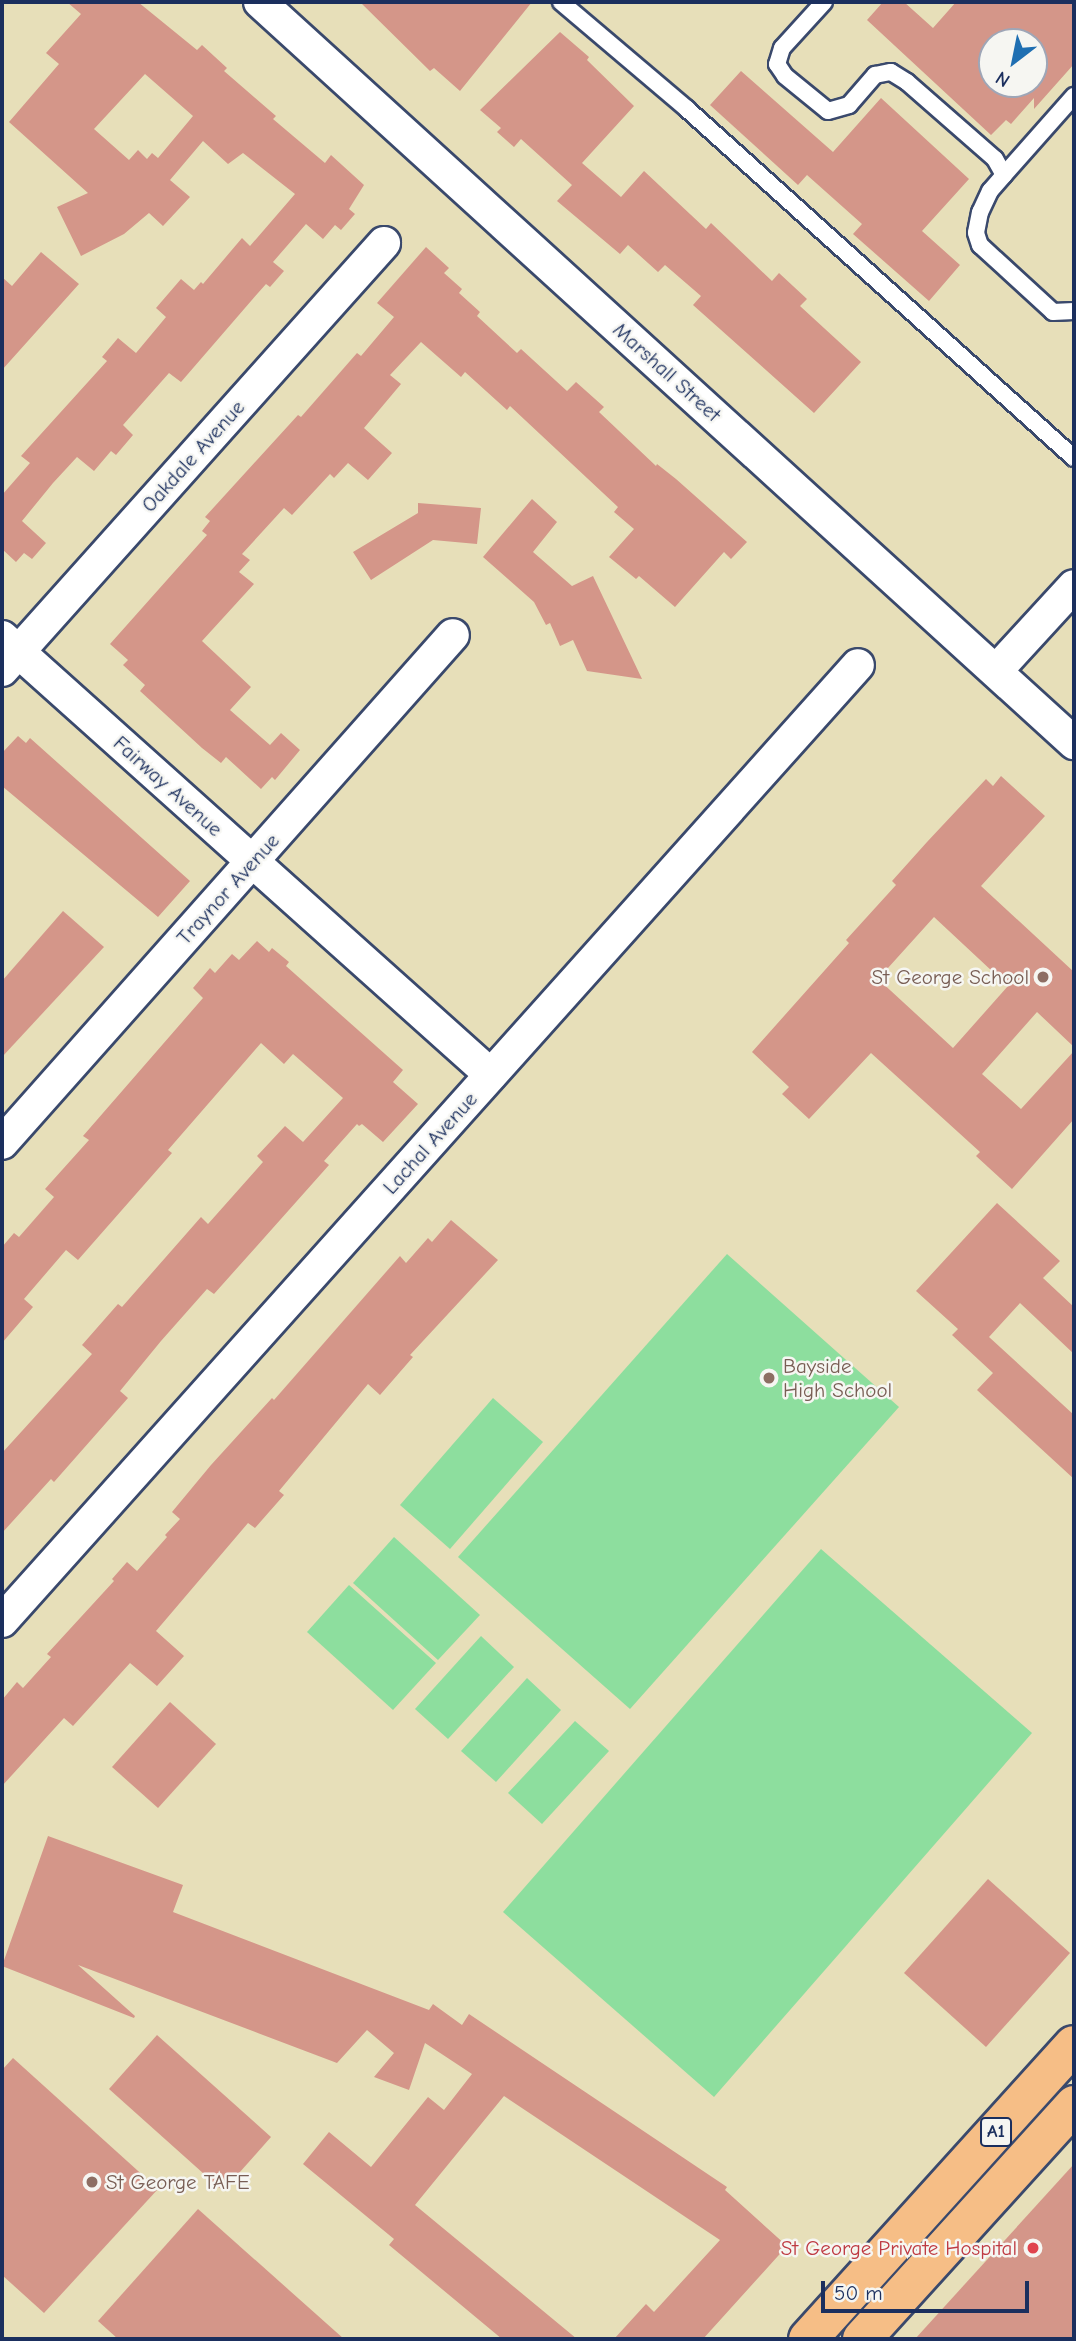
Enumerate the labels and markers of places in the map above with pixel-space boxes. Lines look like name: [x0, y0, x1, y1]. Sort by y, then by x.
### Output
place label: St George School: [872, 964, 1029, 990]
marker: St George School: [1035, 969, 1051, 985]
place label: Bayside High School: [783, 1353, 892, 1403]
marker: Bayside High School: [761, 1370, 777, 1386]
place label: St George TAFE: [106, 2169, 250, 2195]
marker: St George TAFE: [84, 2174, 100, 2190]
place label: St George Private Hospital: [781, 2235, 1017, 2261]
marker: St George Private Hospital: [1023, 2238, 1043, 2258]

